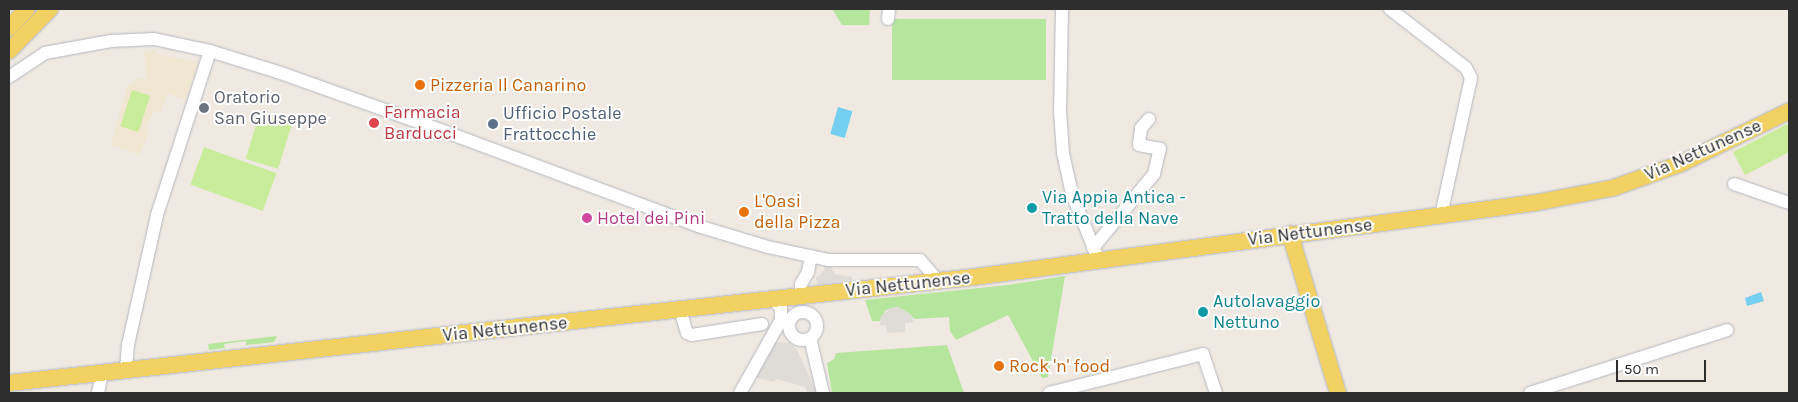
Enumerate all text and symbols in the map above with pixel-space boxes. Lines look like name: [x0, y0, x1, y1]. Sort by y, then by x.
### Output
place label: Pizzeria Il Canarino: [430, 74, 586, 96]
marker: Pizzeria Il Canarino: [414, 79, 426, 91]
place label: Oratorio San Giuseppe: [214, 87, 327, 130]
marker: Oratorio San Giuseppe: [198, 102, 210, 114]
place label: Farmacia Barducci: [384, 102, 461, 144]
place label: Ufficio Postale Frattocchie: [503, 103, 621, 146]
street label: Via Nettunense: [1641, 115, 1765, 185]
marker: Farmacia Barducci: [368, 117, 380, 129]
marker: Ufficio Postale Frattocchie: [487, 118, 499, 130]
place label: Via Appia Antica - Tratto della Nave: [1042, 187, 1186, 230]
place label: L'Oasi della Pizza: [754, 191, 840, 233]
marker: Via Appia Antica - Tratto della Nave: [1026, 202, 1038, 214]
marker: L'Oasi della Pizza: [738, 206, 750, 218]
place label: Hotel dei Pini: [597, 207, 705, 229]
marker: Hotel dei Pini: [581, 212, 593, 224]
street label: Via Nettunense: [1246, 214, 1374, 250]
street label: Via Nettunense: [845, 267, 971, 301]
place label: Autolavaggio Nettuno: [1213, 291, 1320, 334]
marker: Autolavaggio Nettuno: [1197, 306, 1209, 318]
street label: Via Nettunense: [442, 312, 568, 346]
scale bar: [1618, 350, 1708, 382]
place label: Rock 'n' food: [1009, 355, 1110, 377]
marker: Rock 'n' food: [993, 360, 1005, 372]
text: 50 m: [1624, 360, 1659, 378]

